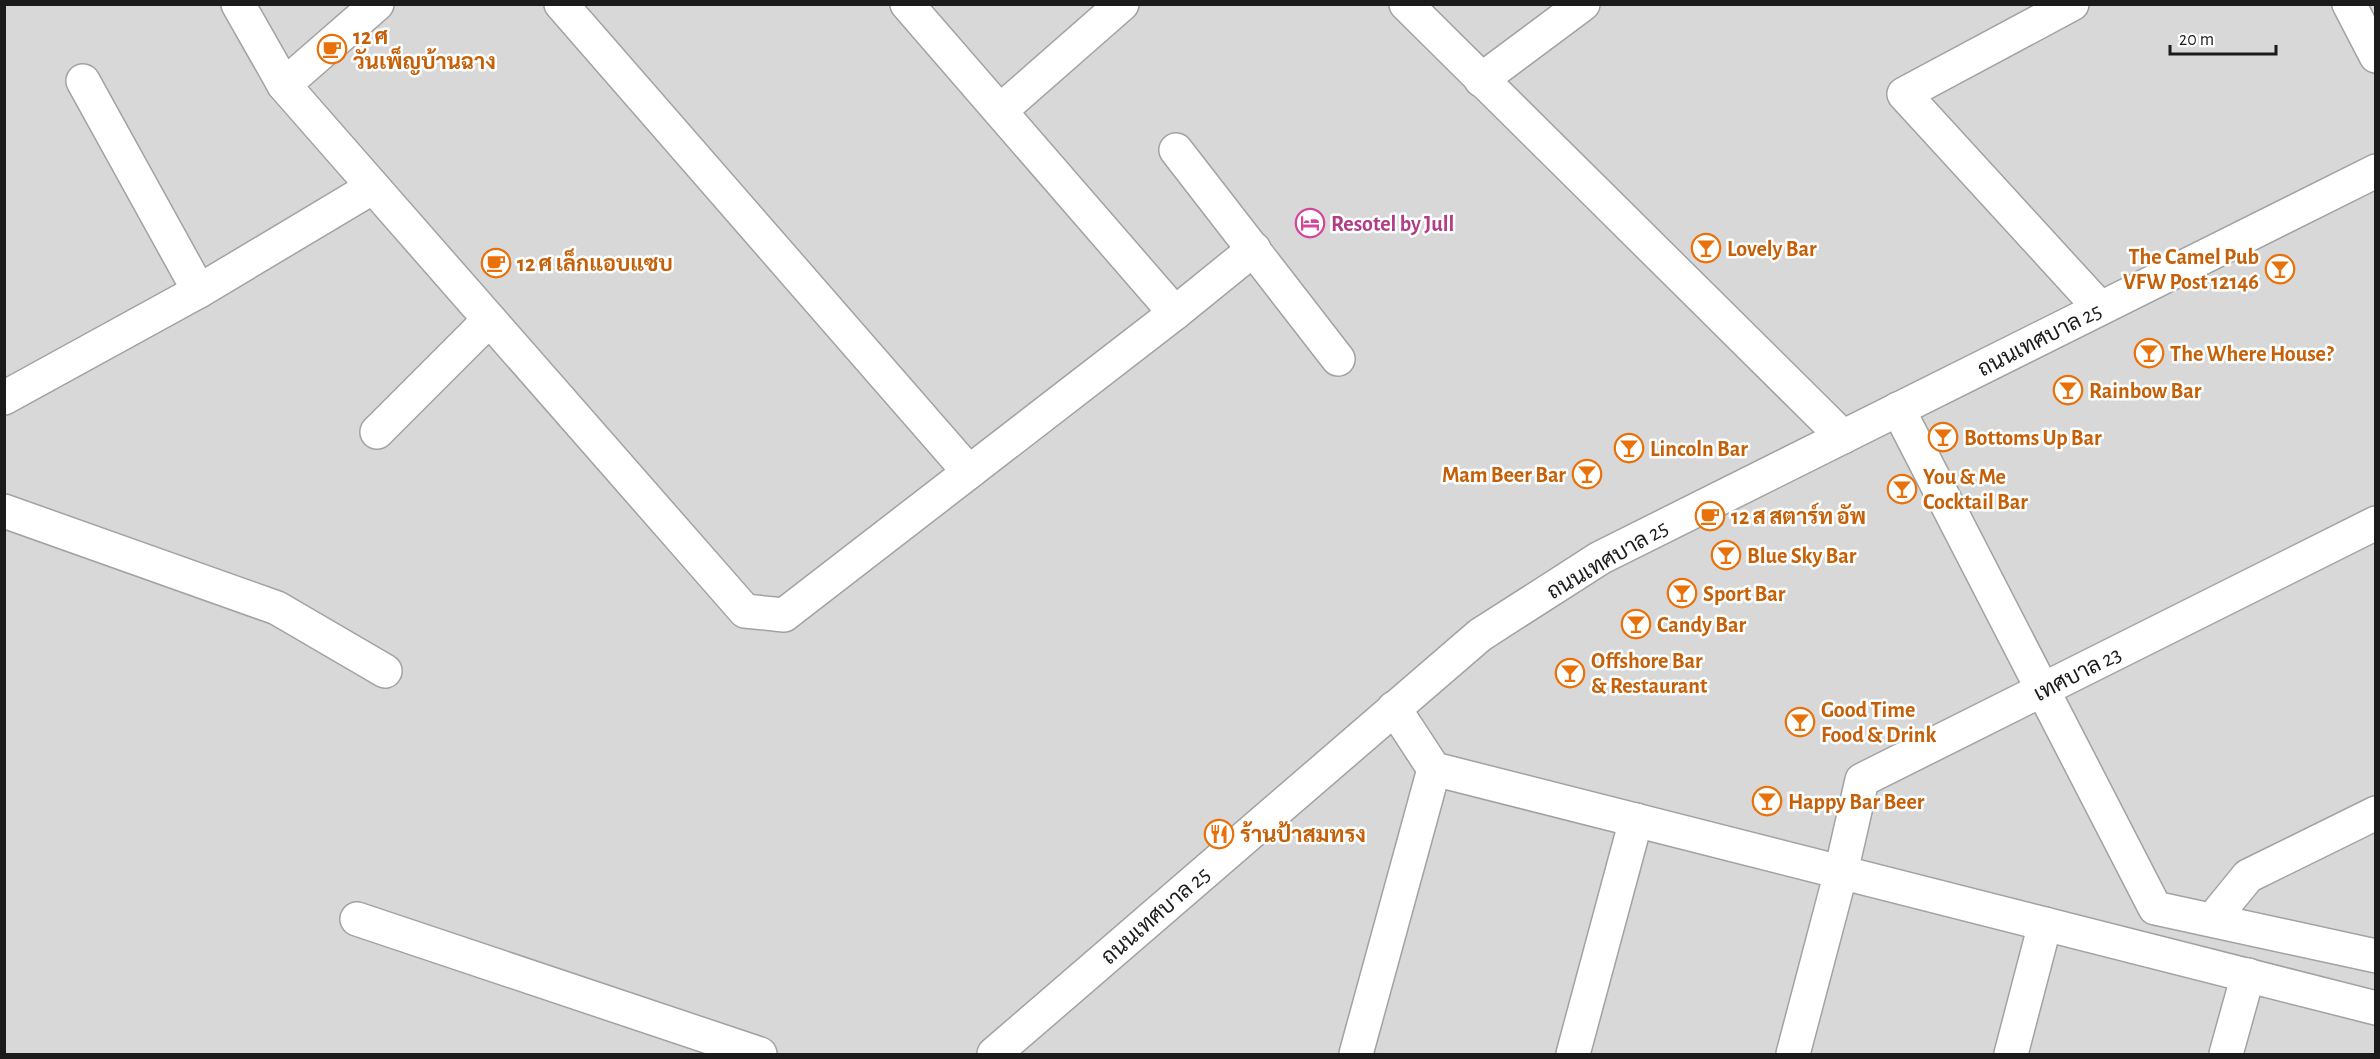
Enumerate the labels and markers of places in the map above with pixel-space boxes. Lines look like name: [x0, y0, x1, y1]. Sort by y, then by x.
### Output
place label: 12 ศ วันเพ็ญบ้านฉาง: [353, 26, 496, 75]
cafe icon: 12 ศ วันเพ็ญบ้านฉาง: [316, 33, 348, 65]
hotel icon: Resotel by Jull: [1294, 207, 1326, 239]
place label: Resotel by Jull: [1331, 213, 1454, 236]
bar icon: Lovely Bar: [1690, 232, 1722, 264]
place label: Lovely Bar: [1727, 238, 1817, 261]
place label: The Camel Pub VFW Post 12146: [2123, 246, 2259, 293]
cafe icon: 12 ศ เล็กแอบแซบ: [480, 247, 512, 279]
place label: 12 ศ เล็กแอบแซบ: [517, 248, 673, 275]
bar icon: The Camel Pub VFW Post 12146: [2264, 253, 2296, 285]
bar icon: The Where House?: [2133, 337, 2165, 369]
place label: The Where House?: [2170, 343, 2334, 365]
bar icon: Rainbow Bar: [2052, 374, 2084, 406]
place label: Rainbow Bar: [2089, 380, 2202, 402]
bar icon: Bottoms Up Bar: [1927, 421, 1959, 453]
place label: Bottoms Up Bar: [1964, 427, 2102, 449]
bar icon: Lincoln Bar: [1613, 432, 1645, 464]
place label: Lincoln Bar: [1650, 438, 1748, 460]
bar icon: Mam Beer Bar: [1571, 458, 1603, 490]
place label: Mam Beer Bar: [1442, 464, 1566, 486]
place label: You & Me Cocktail Bar: [1923, 466, 2028, 513]
bar icon: You & Me Cocktail Bar: [1886, 473, 1918, 505]
cafe icon: 12 ส สตาร์ท อัพ: [1694, 500, 1726, 532]
place label: 12 ส สตาร์ท อัพ: [1731, 502, 1866, 528]
bar icon: Blue Sky Bar: [1710, 539, 1742, 571]
place label: Blue Sky Bar: [1747, 545, 1857, 568]
bar icon: Sport Bar: [1666, 577, 1698, 609]
place label: Sport Bar: [1703, 583, 1786, 605]
bar icon: Candy Bar: [1620, 608, 1652, 640]
place label: Candy Bar: [1657, 614, 1746, 637]
place label: Offshore Bar & Restaurant: [1591, 650, 1708, 697]
bar icon: Offshore Bar & Restaurant: [1554, 657, 1586, 689]
place label: Good Time Food & Drink: [1821, 699, 1936, 746]
bar icon: Good Time Food & Drink: [1784, 706, 1816, 738]
bar icon: Happy Bar Beer: [1751, 785, 1783, 817]
place label: Happy Bar Beer: [1788, 791, 1925, 814]
restaurant icon: ร้านป้าสมทรง: [1203, 818, 1235, 850]
place label: ร้านป้าสมทรง: [1240, 820, 1366, 846]

